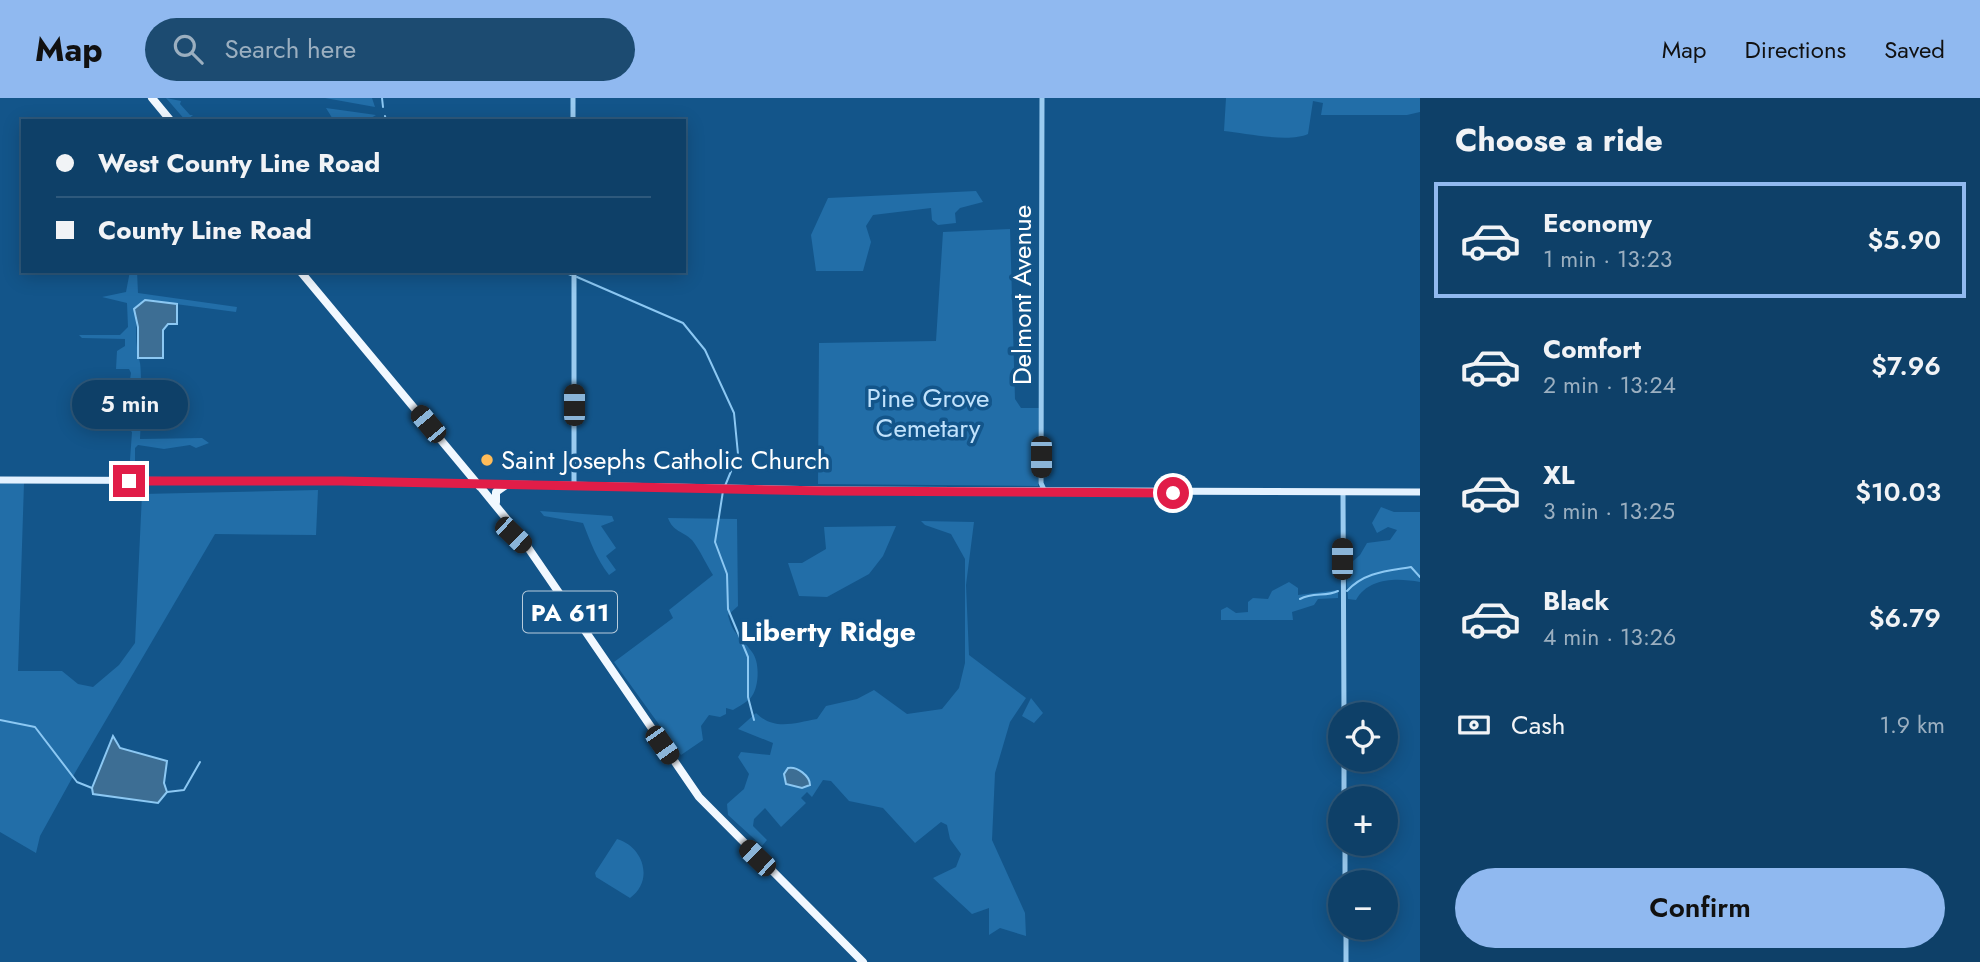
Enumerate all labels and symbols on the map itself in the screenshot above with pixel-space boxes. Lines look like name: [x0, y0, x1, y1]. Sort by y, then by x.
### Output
street label: Delmont Avenue: [1003, 205, 1041, 385]
park label: Pine Grove Cemetary: [867, 379, 989, 447]
callout: 5 min: [71, 380, 187, 428]
car: [564, 384, 585, 426]
car: [407, 401, 450, 447]
car: [1031, 436, 1052, 478]
place label: Saint Josephs Catholic Church: [501, 441, 830, 479]
marker: Saint Josephs Catholic Church: [479, 452, 495, 468]
route end: [113, 465, 145, 497]
route start: [1157, 477, 1189, 509]
car: [491, 513, 536, 557]
car: [1332, 538, 1353, 580]
road number: PA 611: [523, 592, 617, 632]
district label: Liberty Ridge: [740, 611, 916, 652]
car: [642, 722, 683, 768]
car: [735, 836, 780, 880]

